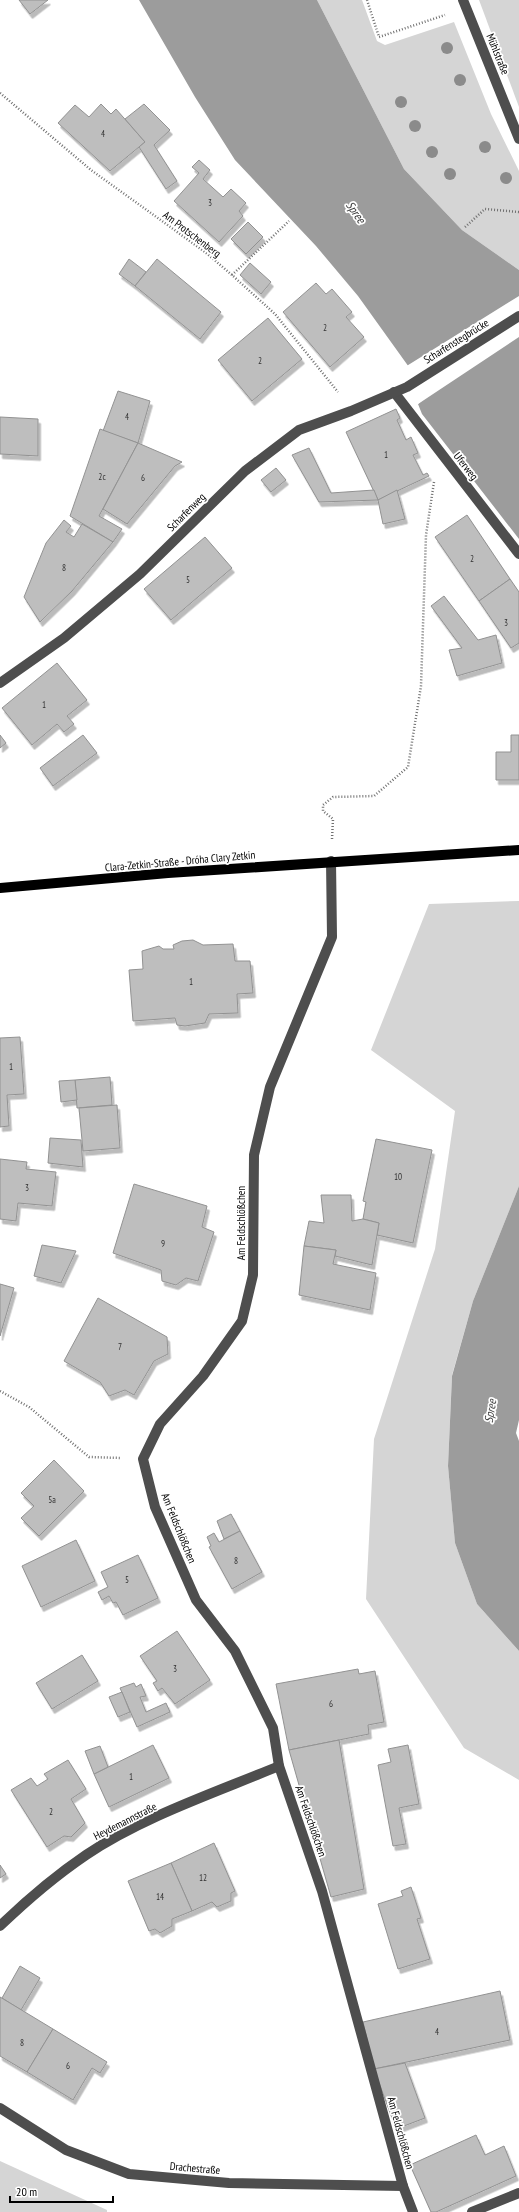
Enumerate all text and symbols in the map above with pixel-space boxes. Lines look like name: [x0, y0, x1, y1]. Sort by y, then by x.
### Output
street label: Mühlstraße: [483, 31, 513, 77]
house number: 4: [101, 128, 105, 139]
house number: 3: [208, 197, 212, 208]
water label: Spree: [343, 198, 369, 227]
street label: Am Protschenberg: [160, 208, 224, 261]
street label: Scharfenstegbrücke: [421, 315, 491, 367]
house number: 2: [323, 322, 327, 333]
house number: 2: [258, 355, 262, 366]
house number: 4: [125, 411, 129, 422]
house number: 1: [384, 449, 388, 460]
street label: Uferweg: [451, 449, 481, 483]
house number: 2c: [98, 471, 106, 482]
house number: 6: [141, 472, 145, 483]
street label: Scharfenweg: [164, 490, 208, 534]
house number: 2: [470, 553, 474, 564]
house number: 8: [62, 562, 66, 573]
house number: 5: [186, 574, 190, 585]
house number: 3: [504, 617, 508, 628]
house number: 1: [42, 699, 46, 710]
street label: Clara-Zetkin-Straße - Dróha Clary Zetkin: [104, 847, 256, 875]
house number: 1: [189, 976, 193, 987]
house number: 1: [9, 1061, 13, 1072]
house number: 10: [394, 1171, 402, 1182]
house number: 3: [25, 1182, 29, 1193]
street label: Am Feldschlößchen: [234, 1186, 248, 1260]
house number: 9: [161, 1238, 165, 1249]
house number: 7: [118, 1341, 122, 1352]
water label: Spree: [481, 1397, 500, 1424]
street label: Am Feldschlößchen: [159, 1491, 199, 1565]
house number: 5a: [48, 1494, 56, 1505]
house number: 8: [234, 1555, 238, 1566]
house number: 5: [125, 1574, 129, 1585]
house number: 3: [173, 1663, 177, 1674]
house number: 6: [329, 1698, 333, 1709]
house number: 1: [129, 1771, 133, 1782]
street label: Am Feldschlößchen: [292, 1784, 330, 1859]
street label: Heydemannstraße: [91, 1799, 159, 1843]
house number: 2: [49, 1806, 53, 1817]
house number: 12: [199, 1872, 207, 1883]
house number: 14: [156, 1891, 164, 1902]
house number: 4: [435, 2026, 439, 2037]
house number: 8: [20, 2037, 24, 2048]
house number: 6: [66, 2060, 70, 2071]
street label: Am Feldschlößchen: [385, 2095, 417, 2171]
street label: Drachestraße: [169, 2159, 221, 2177]
scale bar: [10, 2178, 113, 2204]
text: 20 m: [16, 2184, 37, 2199]

